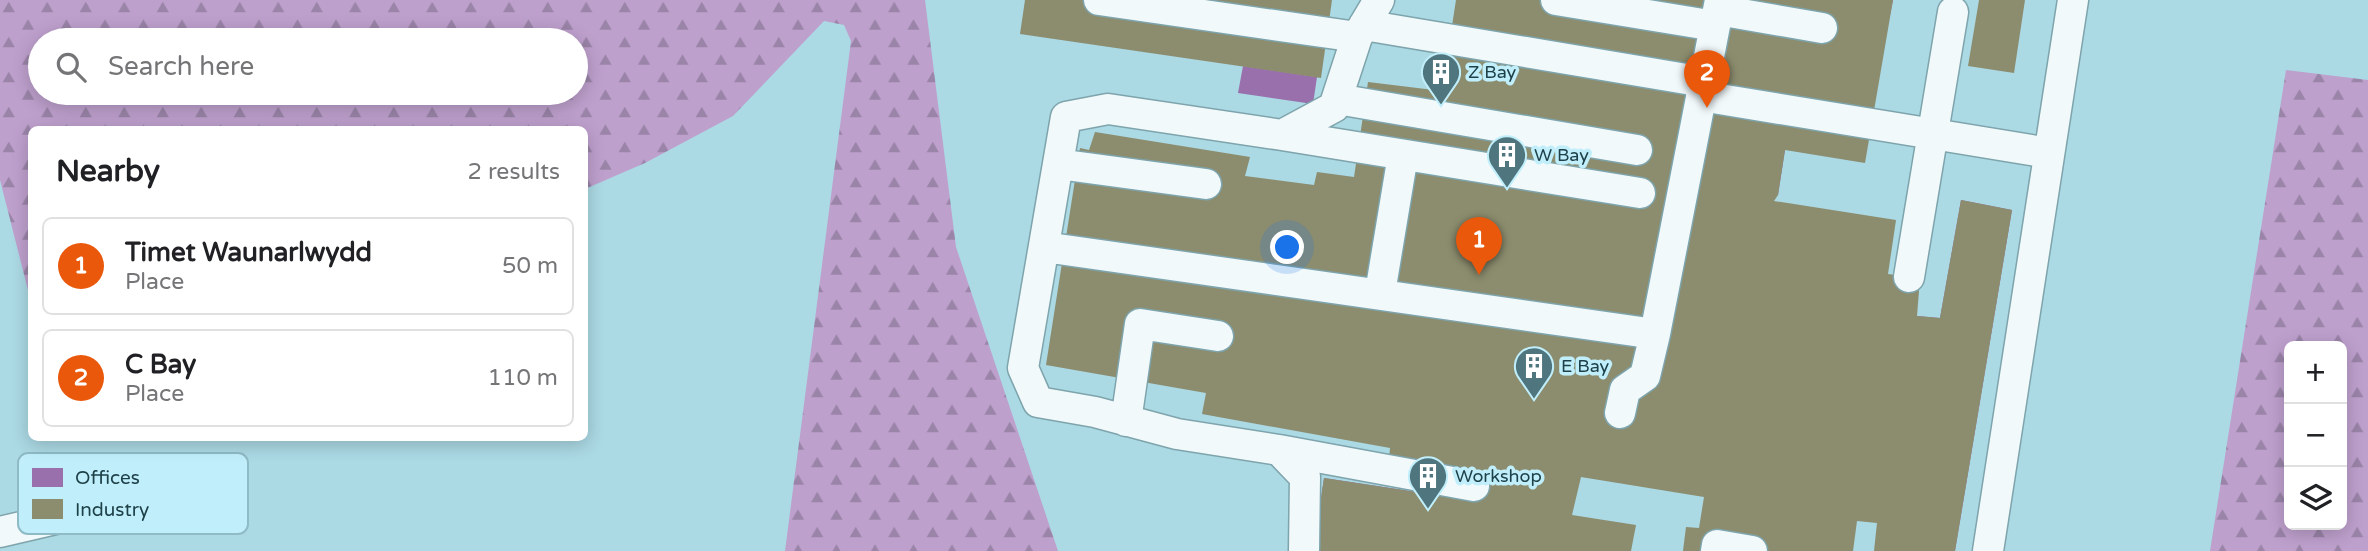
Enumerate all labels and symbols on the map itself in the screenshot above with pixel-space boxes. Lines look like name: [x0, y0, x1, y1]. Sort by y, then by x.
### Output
pin: 2: [1684, 50, 1730, 108]
building icon: Z Bay: [1420, 51, 1462, 106]
place label: Z Bay: [1468, 61, 1517, 83]
building icon: W Bay: [1486, 134, 1528, 189]
place label: W Bay: [1534, 144, 1589, 166]
pin: 1: [1456, 217, 1502, 275]
your location: [1270, 230, 1304, 264]
building icon: E Bay: [1513, 345, 1555, 400]
place label: E Bay: [1561, 355, 1610, 377]
legend: [18, 453, 248, 534]
building icon: Workshop: [1407, 455, 1449, 510]
place label: Workshop: [1455, 465, 1542, 487]
text: Offices: [75, 467, 140, 489]
text: Industry: [75, 499, 149, 521]

